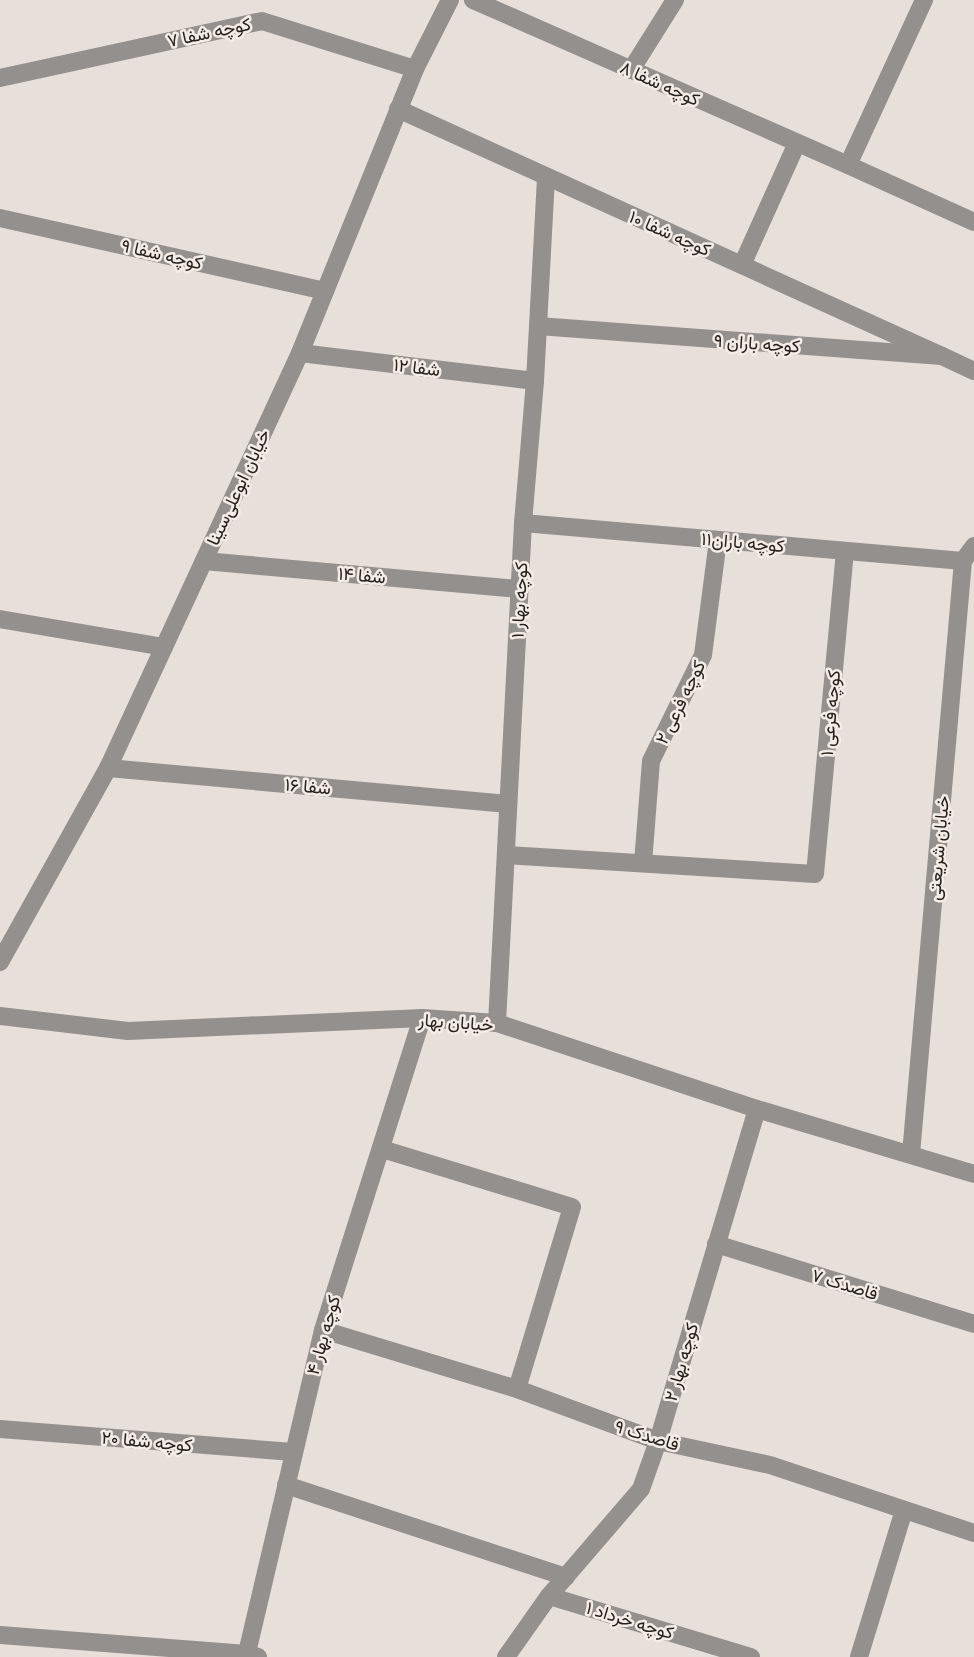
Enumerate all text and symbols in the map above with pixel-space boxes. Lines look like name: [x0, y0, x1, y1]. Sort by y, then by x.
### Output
street label: کوچه شفا ۷: [165, 13, 253, 53]
street label: کوچه شفا ۸: [616, 56, 703, 112]
street label: کوچه شفا ۱۰: [625, 206, 714, 262]
street label: کوچه شفا ۹: [119, 234, 205, 275]
street label: کوچه باران ۹: [713, 330, 801, 358]
street label: شفا ۱۲: [392, 354, 442, 380]
street label: خیابان ابوعلی‌سینا: [202, 426, 275, 549]
street label: کوچه باران۱۱: [700, 528, 785, 558]
street label: کوچه بهار ۱: [507, 561, 533, 639]
street label: شفا ۱۴: [337, 562, 387, 588]
street label: کوچه فرعی ۲: [651, 657, 711, 748]
street label: کوچه فرعی ۱: [816, 669, 846, 757]
street label: شفا ۱۶: [284, 774, 332, 798]
street label: خیابان شریعتی: [923, 795, 954, 901]
street label: خیابان بهار: [417, 1009, 494, 1036]
street label: قاصدک ۷: [809, 1264, 881, 1304]
street label: کوچه بهار ۴: [302, 1293, 346, 1378]
street label: کوچه بهار ۲: [660, 1320, 704, 1404]
street label: قاصدک ۹: [612, 1415, 682, 1455]
street label: کوچه شفا ۲۰: [101, 1427, 193, 1457]
street label: کوچه خرداد ۱: [583, 1597, 676, 1645]

